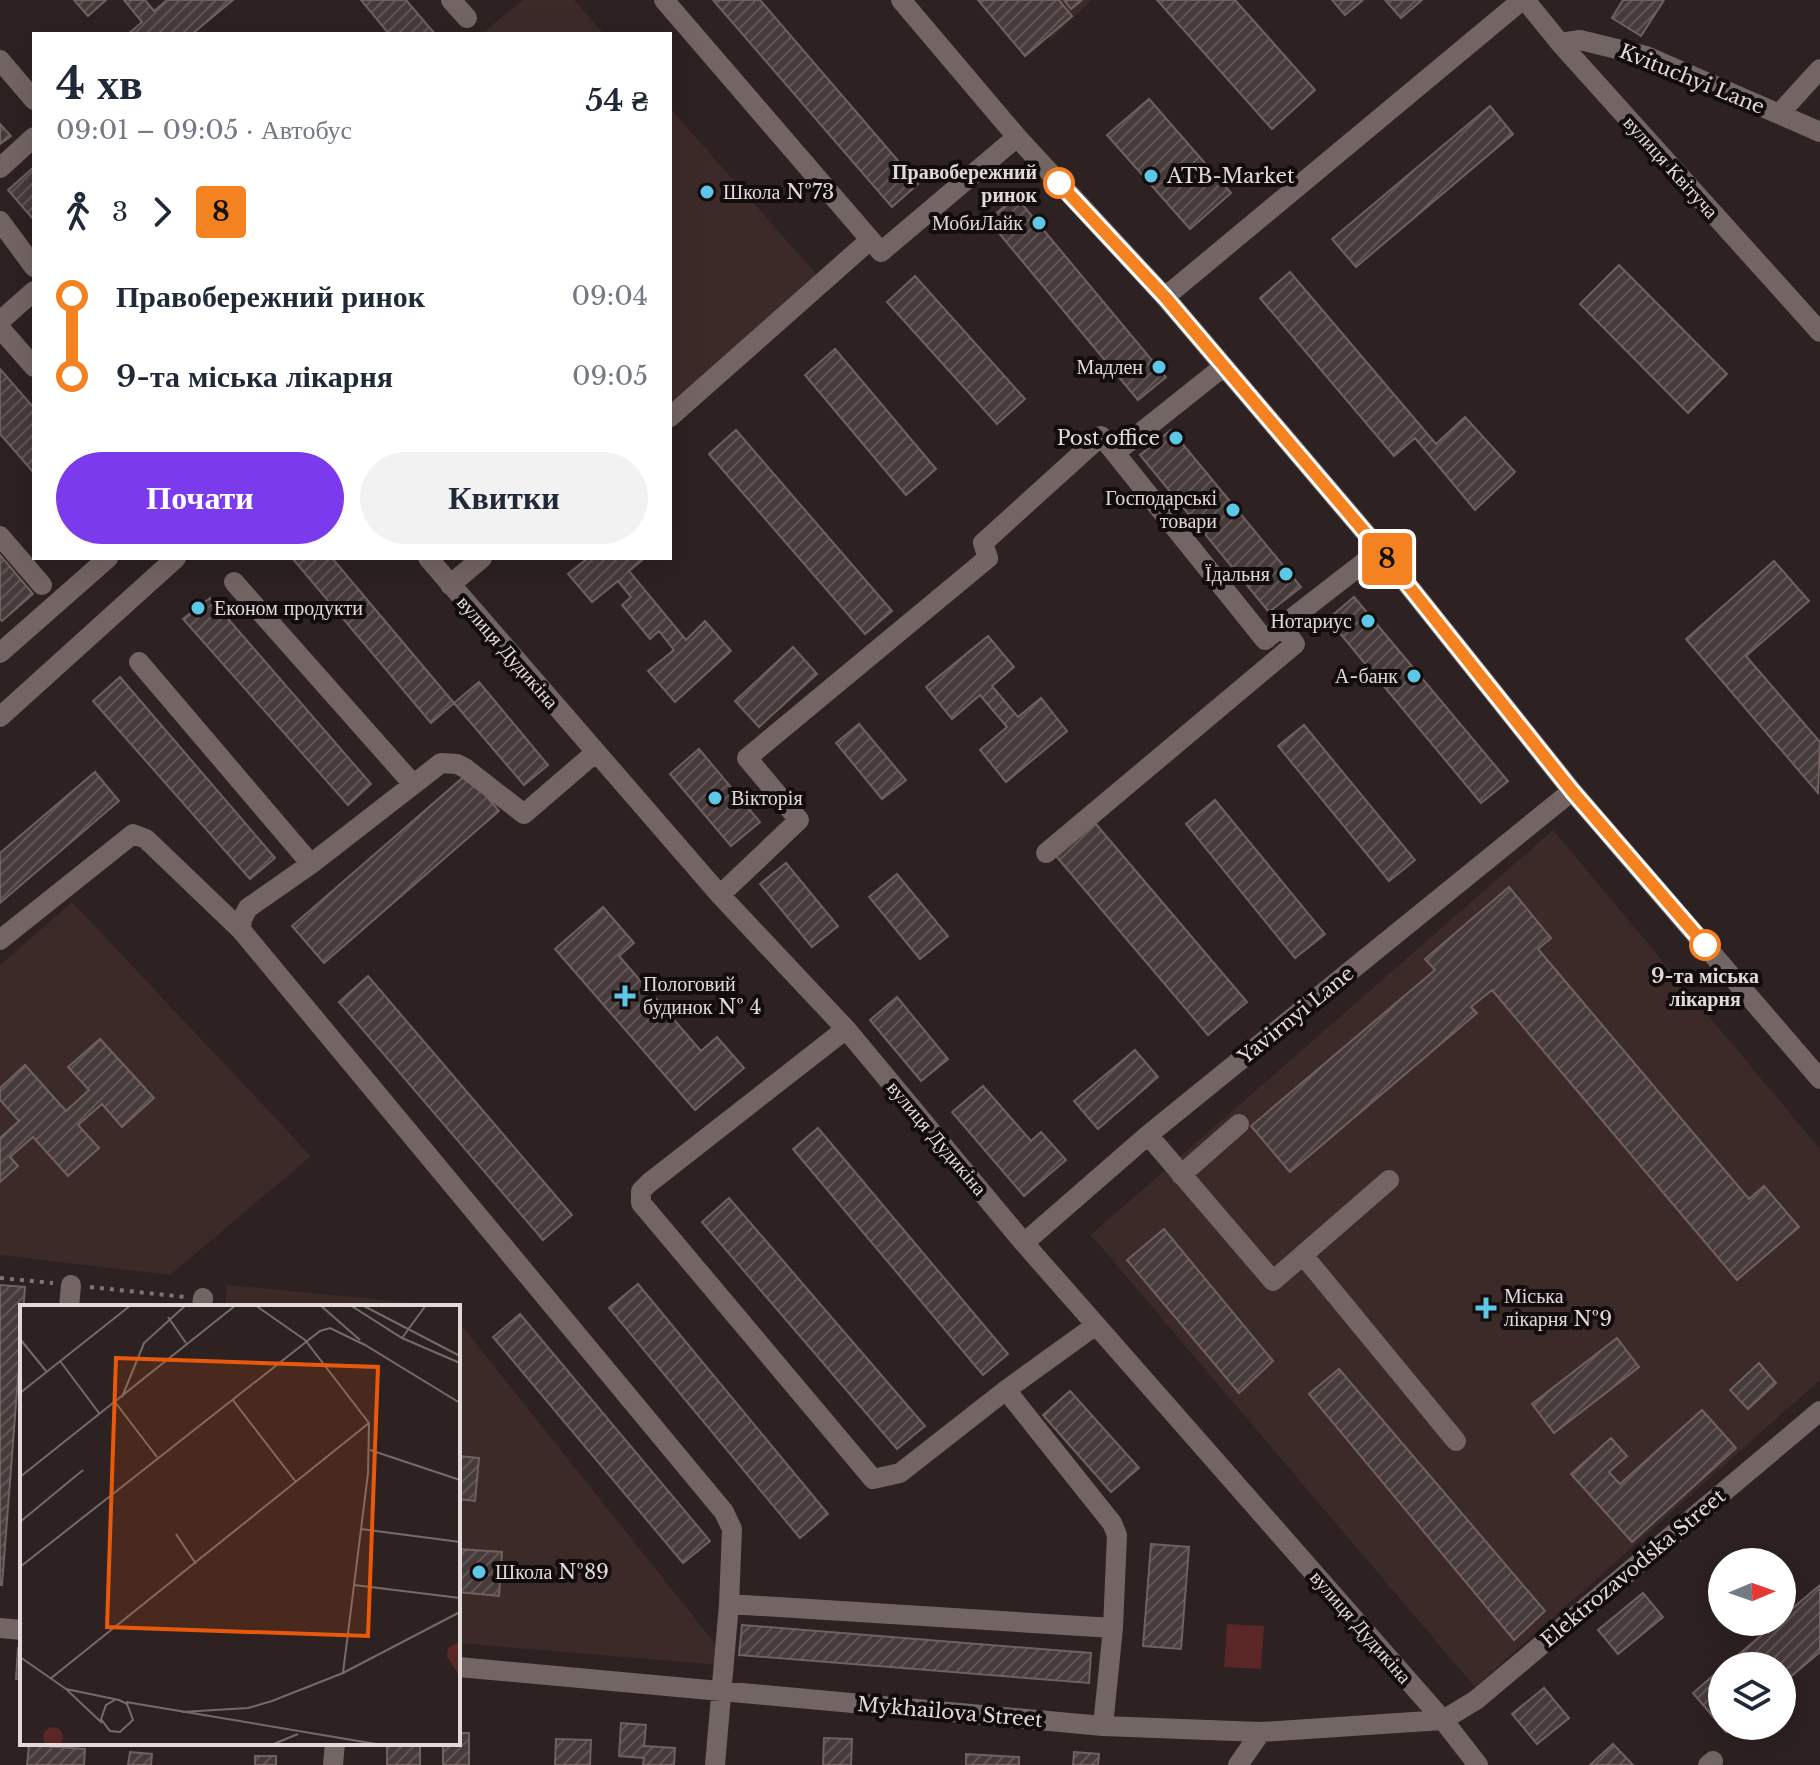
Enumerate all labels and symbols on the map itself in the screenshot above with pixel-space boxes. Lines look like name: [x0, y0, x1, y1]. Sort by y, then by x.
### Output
street label: Kvituchyi Lane: [1616, 39, 1768, 119]
street label: вулиця Квітуча: [1619, 111, 1723, 223]
place label: Правобережний ринок: [892, 160, 1037, 207]
place label: ATB-Market: [1166, 164, 1295, 188]
marker: ATB-Market: [1142, 167, 1160, 185]
marker: Правобережний ринок: [1044, 168, 1074, 198]
place label: Школа №73: [723, 180, 834, 204]
marker: Школа №73: [698, 183, 716, 201]
place label: МобиЛайк: [932, 211, 1023, 235]
marker: МобиЛайк: [1030, 214, 1048, 232]
place label: Мадлен: [1077, 355, 1143, 379]
marker: Мадлен: [1150, 358, 1168, 376]
place label: Post office: [1057, 426, 1160, 450]
marker: Post office: [1167, 429, 1185, 447]
place label: Господарські товари: [1105, 486, 1217, 533]
marker: Господарські товари: [1224, 501, 1242, 519]
line badge: 8: [1361, 533, 1413, 585]
place label: Їдальня: [1205, 562, 1270, 586]
marker: Їдальня: [1277, 565, 1295, 583]
street label: вулиця Дудикіна: [452, 590, 564, 714]
place label: Економ продукти: [214, 596, 363, 620]
marker: Економ продукти: [189, 599, 207, 617]
place label: Нотариус: [1270, 609, 1352, 633]
marker: Нотариус: [1359, 612, 1377, 630]
place label: А-банк: [1335, 664, 1398, 688]
marker: А-банк: [1405, 667, 1423, 685]
place label: Вікторія: [731, 786, 803, 810]
marker: Вікторія: [706, 789, 724, 807]
marker: 9-та міська лікарня: [1690, 930, 1720, 960]
street label: Yavirnyi Lane: [1233, 961, 1359, 1069]
place label: 9-та міська лікарня: [1651, 964, 1759, 1011]
place label: Пологовий будинок № 4: [643, 972, 761, 1019]
marker: Пологовий будинок № 4: [614, 985, 636, 1007]
street label: вулиця Дудикіна: [882, 1076, 992, 1200]
place label: Міська лікарня №9: [1504, 1284, 1612, 1331]
marker: Міська лікарня №9: [1475, 1297, 1497, 1319]
inset map: [20, 1305, 460, 1745]
street label: Elektrozavodska Street: [1536, 1484, 1730, 1652]
north arrow: [1708, 1548, 1796, 1636]
place label: Школа №89: [495, 1560, 609, 1584]
marker: Школа №89: [470, 1563, 488, 1581]
street label: вулиця Дудикіна: [1305, 1565, 1417, 1689]
street label: Mykhailova Street: [856, 1692, 1044, 1732]

